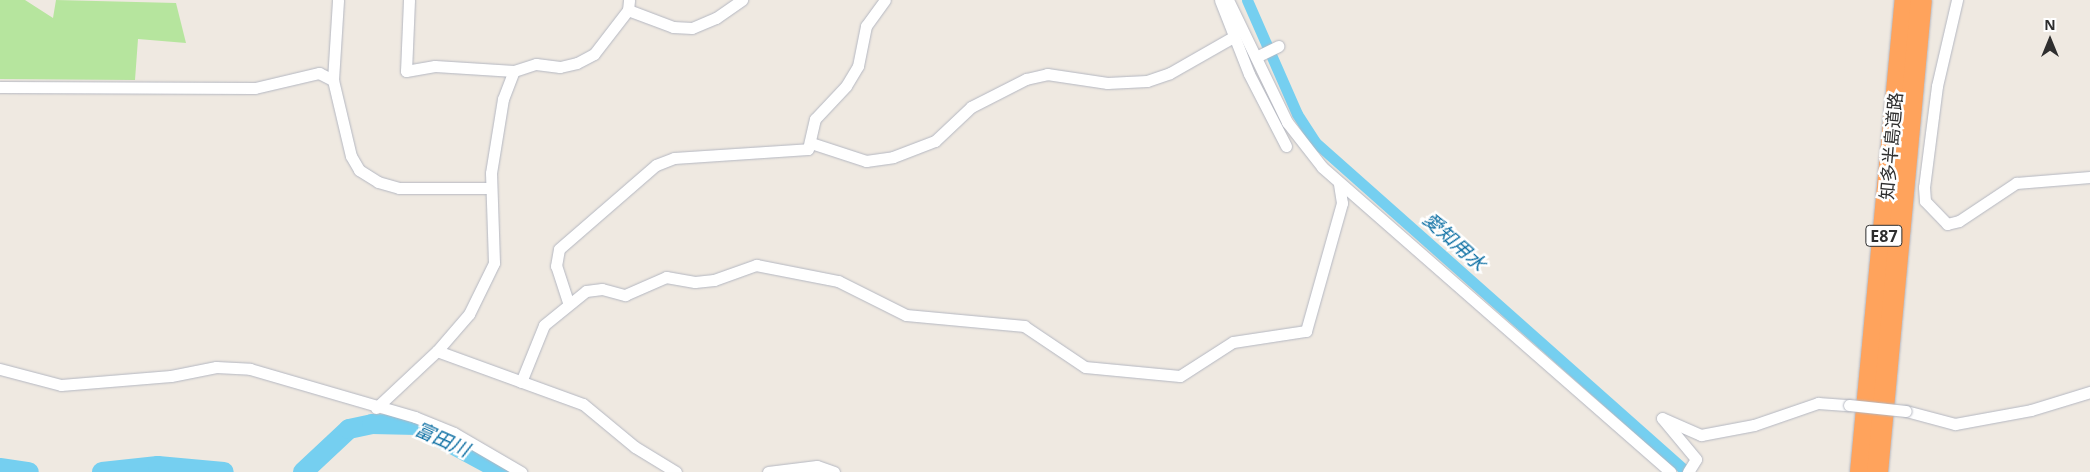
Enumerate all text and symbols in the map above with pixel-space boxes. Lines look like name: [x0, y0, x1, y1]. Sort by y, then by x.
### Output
north arrow: [2025, 15, 2075, 65]
text: N: [2044, 15, 2056, 34]
street label: 知多半島道路: [1876, 91, 1906, 201]
water label: 愛知用水: [1418, 208, 1490, 276]
road number: E87: [1865, 222, 1903, 250]
water label: 富田川: [411, 418, 473, 462]

